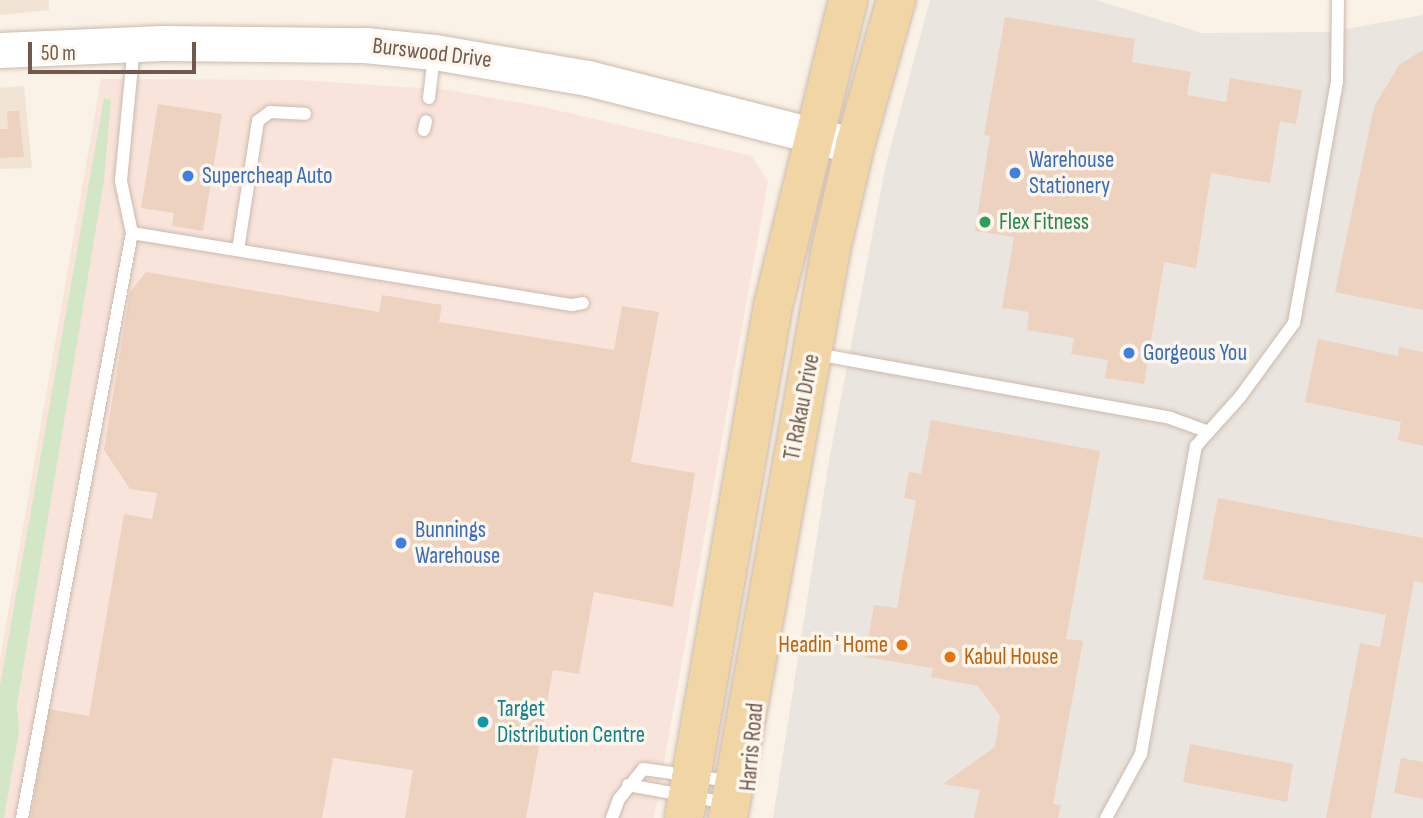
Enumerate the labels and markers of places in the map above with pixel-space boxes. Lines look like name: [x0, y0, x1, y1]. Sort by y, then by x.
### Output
place label: Warehouse Stationery: [1029, 146, 1114, 200]
place label: Supercheap Auto: [202, 162, 333, 190]
marker: Warehouse Stationery: [1007, 165, 1023, 181]
marker: Supercheap Auto: [180, 168, 196, 184]
place label: Flex Fitness: [999, 208, 1089, 236]
marker: Flex Fitness: [977, 214, 993, 230]
place label: Gorgeous You: [1143, 339, 1247, 367]
marker: Gorgeous You: [1121, 345, 1137, 361]
place label: Bunnings Warehouse: [415, 516, 500, 570]
marker: Bunnings Warehouse: [393, 535, 409, 551]
place label: Headin ' Home: [778, 631, 888, 659]
marker: Headin ' Home: [894, 637, 910, 653]
place label: Kabul House: [964, 643, 1059, 671]
marker: Kabul House: [942, 649, 958, 665]
place label: Target Distribution Centre: [497, 695, 645, 749]
marker: Target Distribution Centre: [475, 714, 491, 730]

